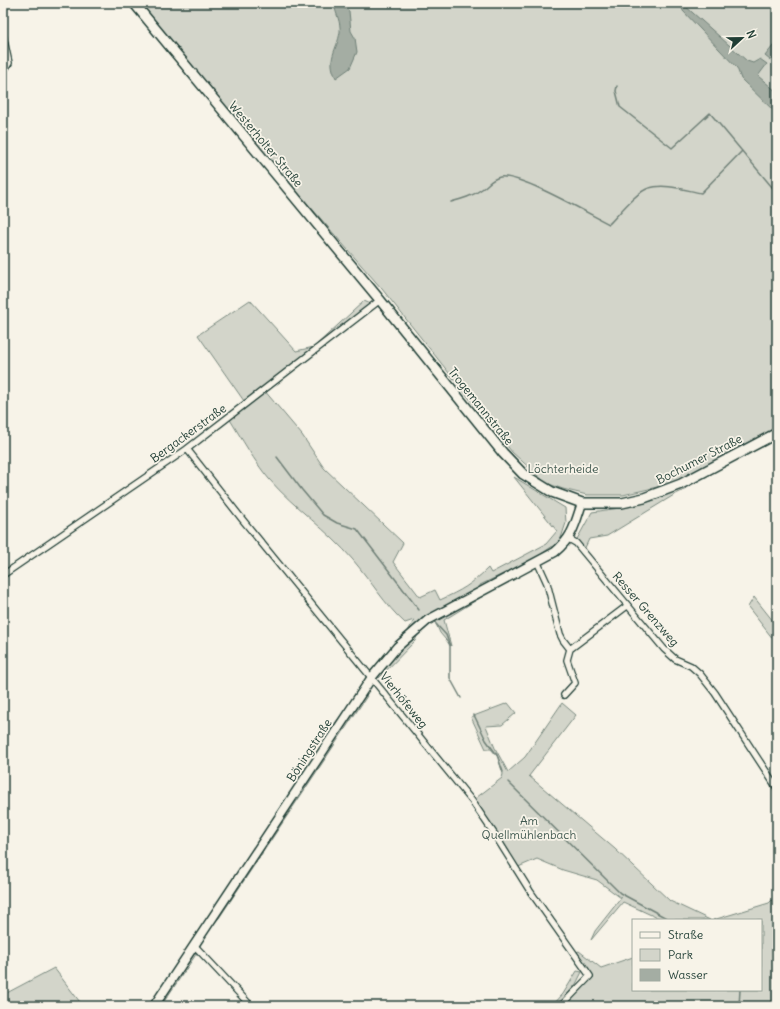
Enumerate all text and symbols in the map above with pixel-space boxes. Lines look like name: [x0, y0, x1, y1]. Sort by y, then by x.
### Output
north arrow: [722, 18, 762, 58]
text: N: [743, 28, 759, 40]
street label: Westerholter Straße: [226, 98, 306, 190]
street label: Trogemannstraße: [445, 364, 517, 448]
street label: Bergackerstraße: [147, 400, 229, 466]
street label: Bochumer Straße: [654, 431, 744, 487]
park label: Löchterheide: [528, 461, 598, 476]
street label: Resser Grenzweg: [610, 569, 682, 649]
street label: Vierhöfeweg: [377, 669, 431, 731]
street label: Böningstraße: [283, 716, 335, 784]
park label: Am Quellmühlenbach: [482, 813, 576, 842]
legend: [632, 919, 762, 991]
text: Straße: [668, 927, 703, 942]
text: Park: [668, 947, 693, 962]
text: Wasser: [668, 967, 708, 982]

